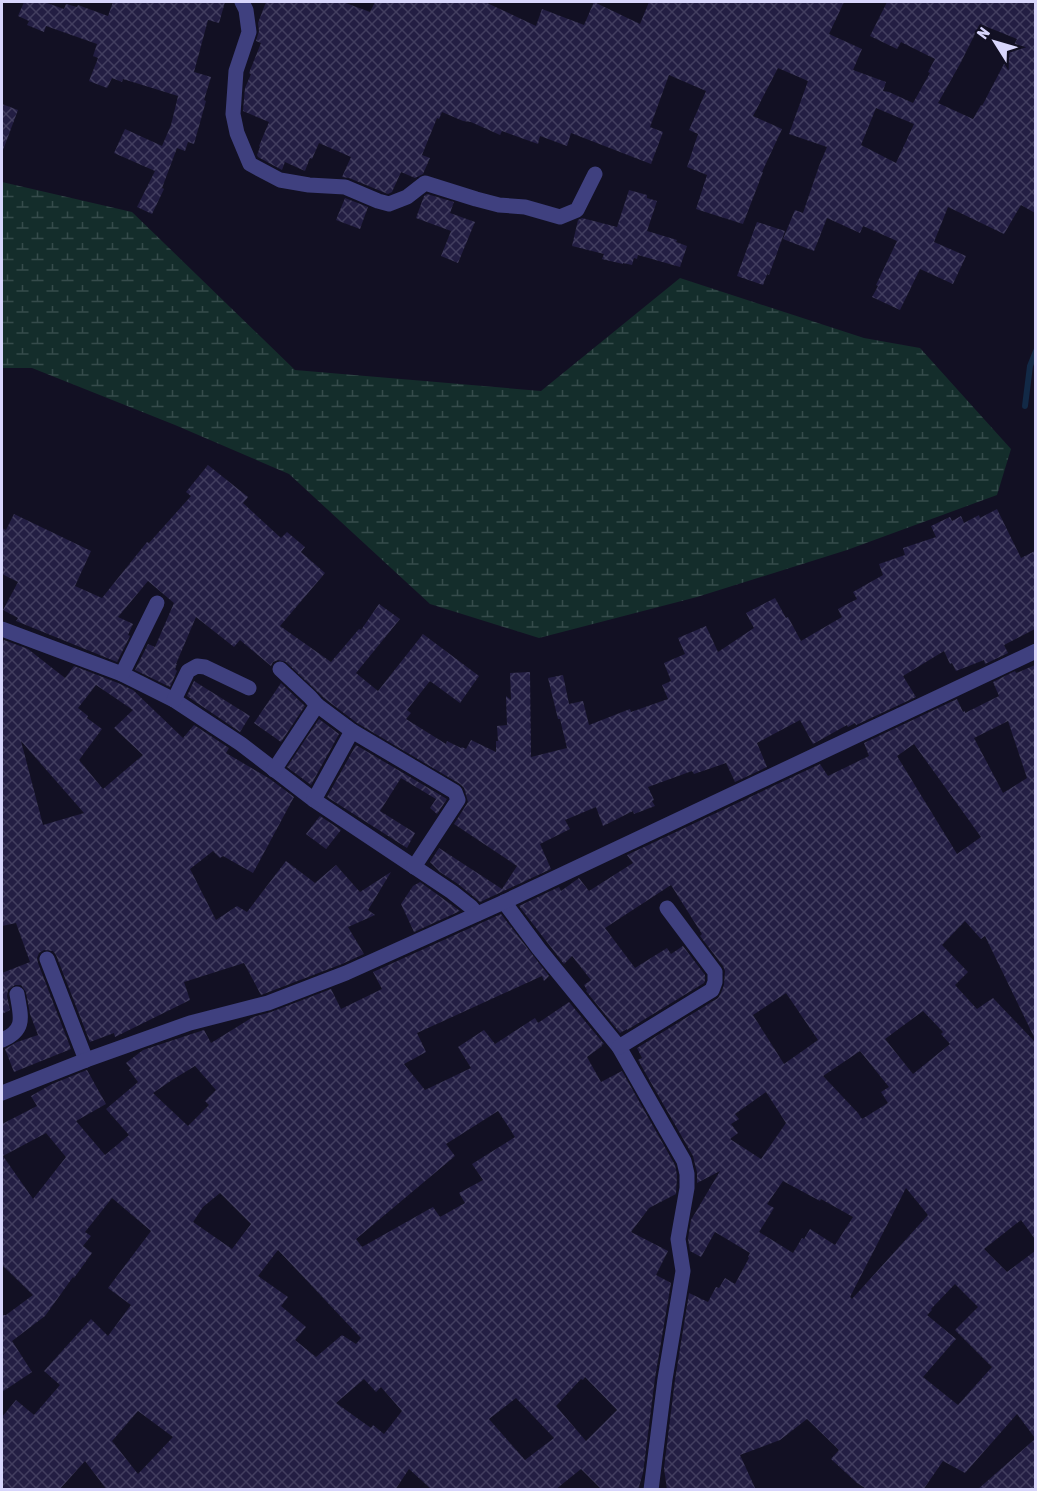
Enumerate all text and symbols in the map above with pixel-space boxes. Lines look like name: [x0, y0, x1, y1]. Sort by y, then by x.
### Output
north arrow: [965, 12, 1025, 72]
text: N: [973, 24, 993, 42]

